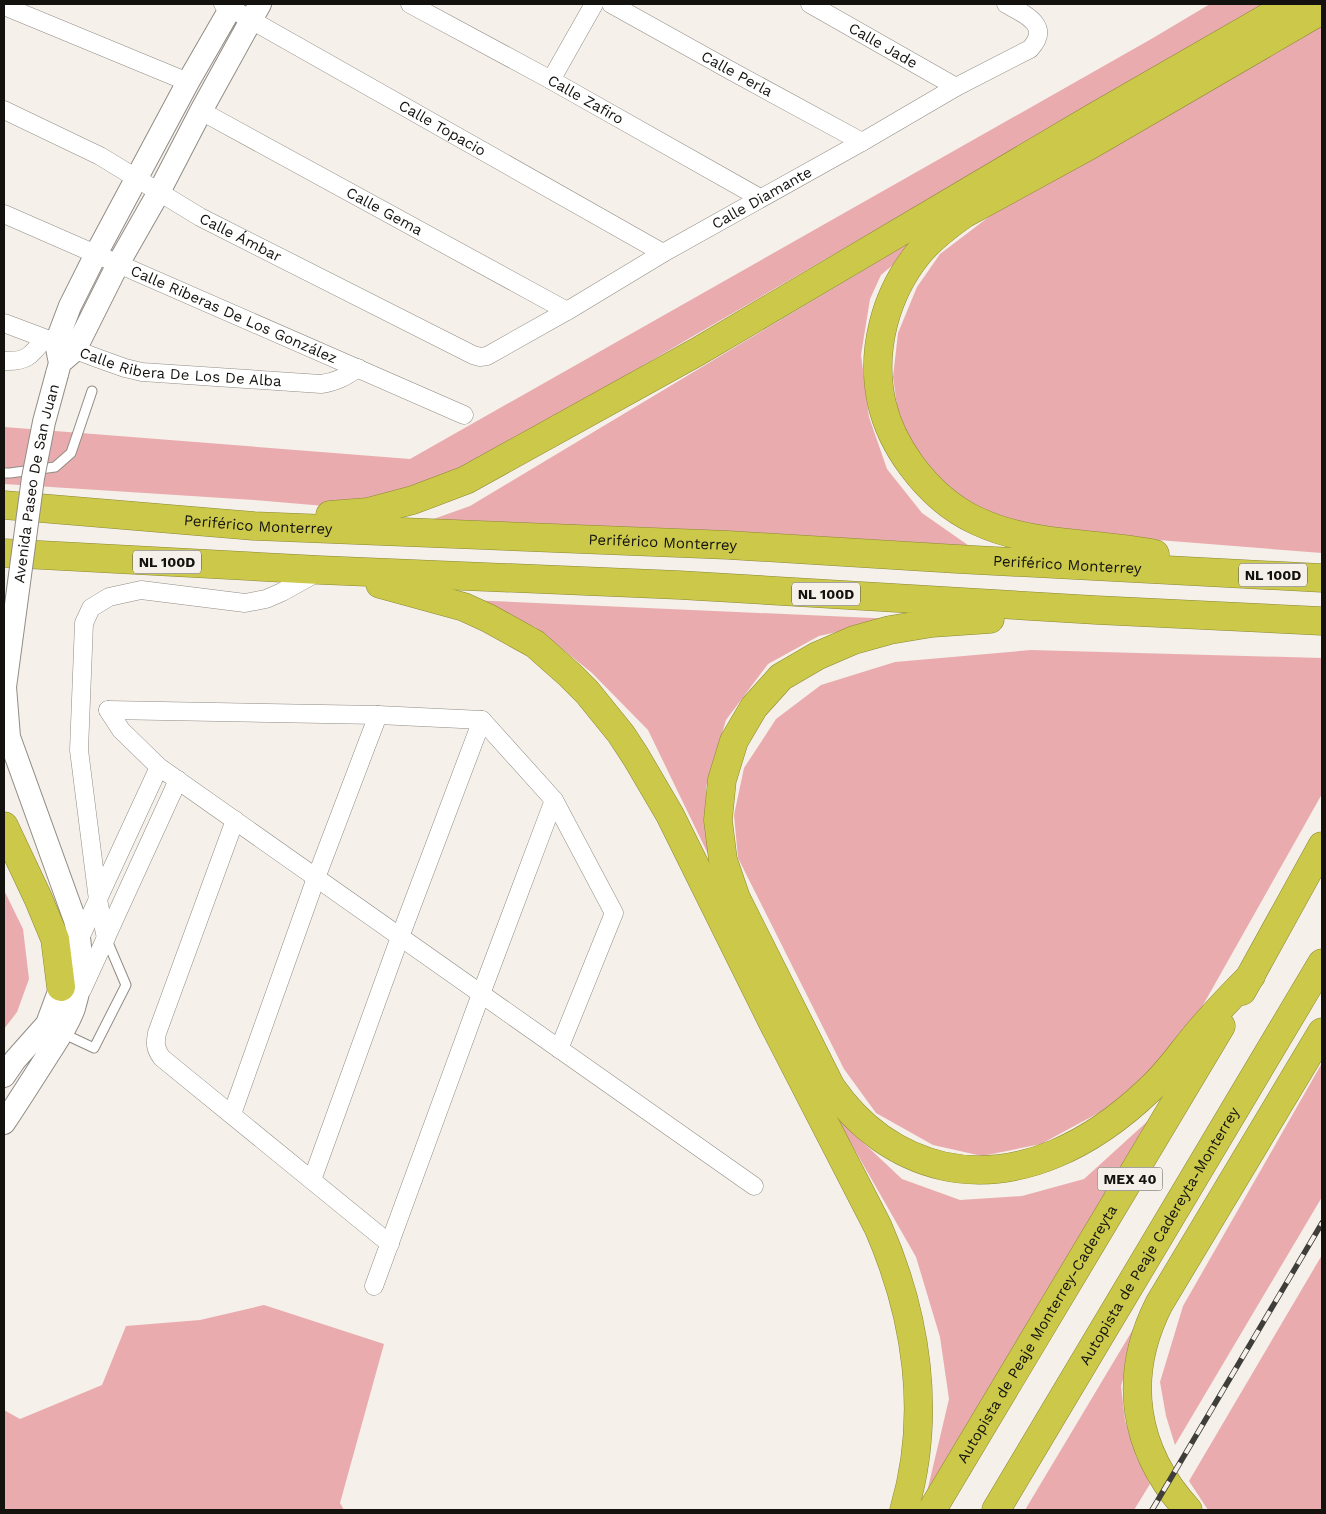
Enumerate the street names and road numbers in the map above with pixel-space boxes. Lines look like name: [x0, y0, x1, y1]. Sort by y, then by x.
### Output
street label: Calle Jade: [845, 19, 921, 72]
street label: Calle Perla: [698, 47, 776, 101]
street label: Calle Zafiro: [544, 71, 627, 128]
street label: Calle Topacio: [396, 96, 489, 160]
street label: Calle Diamante: [709, 163, 815, 233]
street label: Calle Gema: [343, 183, 426, 240]
street label: Calle Ámbar: [197, 209, 284, 266]
street label: Calle Riberas De Los González: [128, 261, 340, 368]
street label: Calle Ribera De Los De Alba: [77, 343, 283, 390]
street label: Avenida Paseo De San Juan: [10, 382, 63, 584]
street label: Periférico Monterrey: [183, 511, 333, 538]
street label: Periférico Monterrey: [588, 530, 738, 555]
road number: NL 100D: [133, 550, 201, 574]
street label: Periférico Monterrey: [992, 552, 1142, 578]
road number: NL 100D: [1239, 564, 1307, 586]
road number: NL 100D: [792, 582, 860, 606]
street label: Autopista de Peaje Cadereyta-Monterrey: [1075, 1103, 1243, 1368]
road number: MEX 40: [1098, 1168, 1162, 1190]
street label: Autopista de Peaje Monterrey-Cadereyta: [953, 1201, 1121, 1466]

